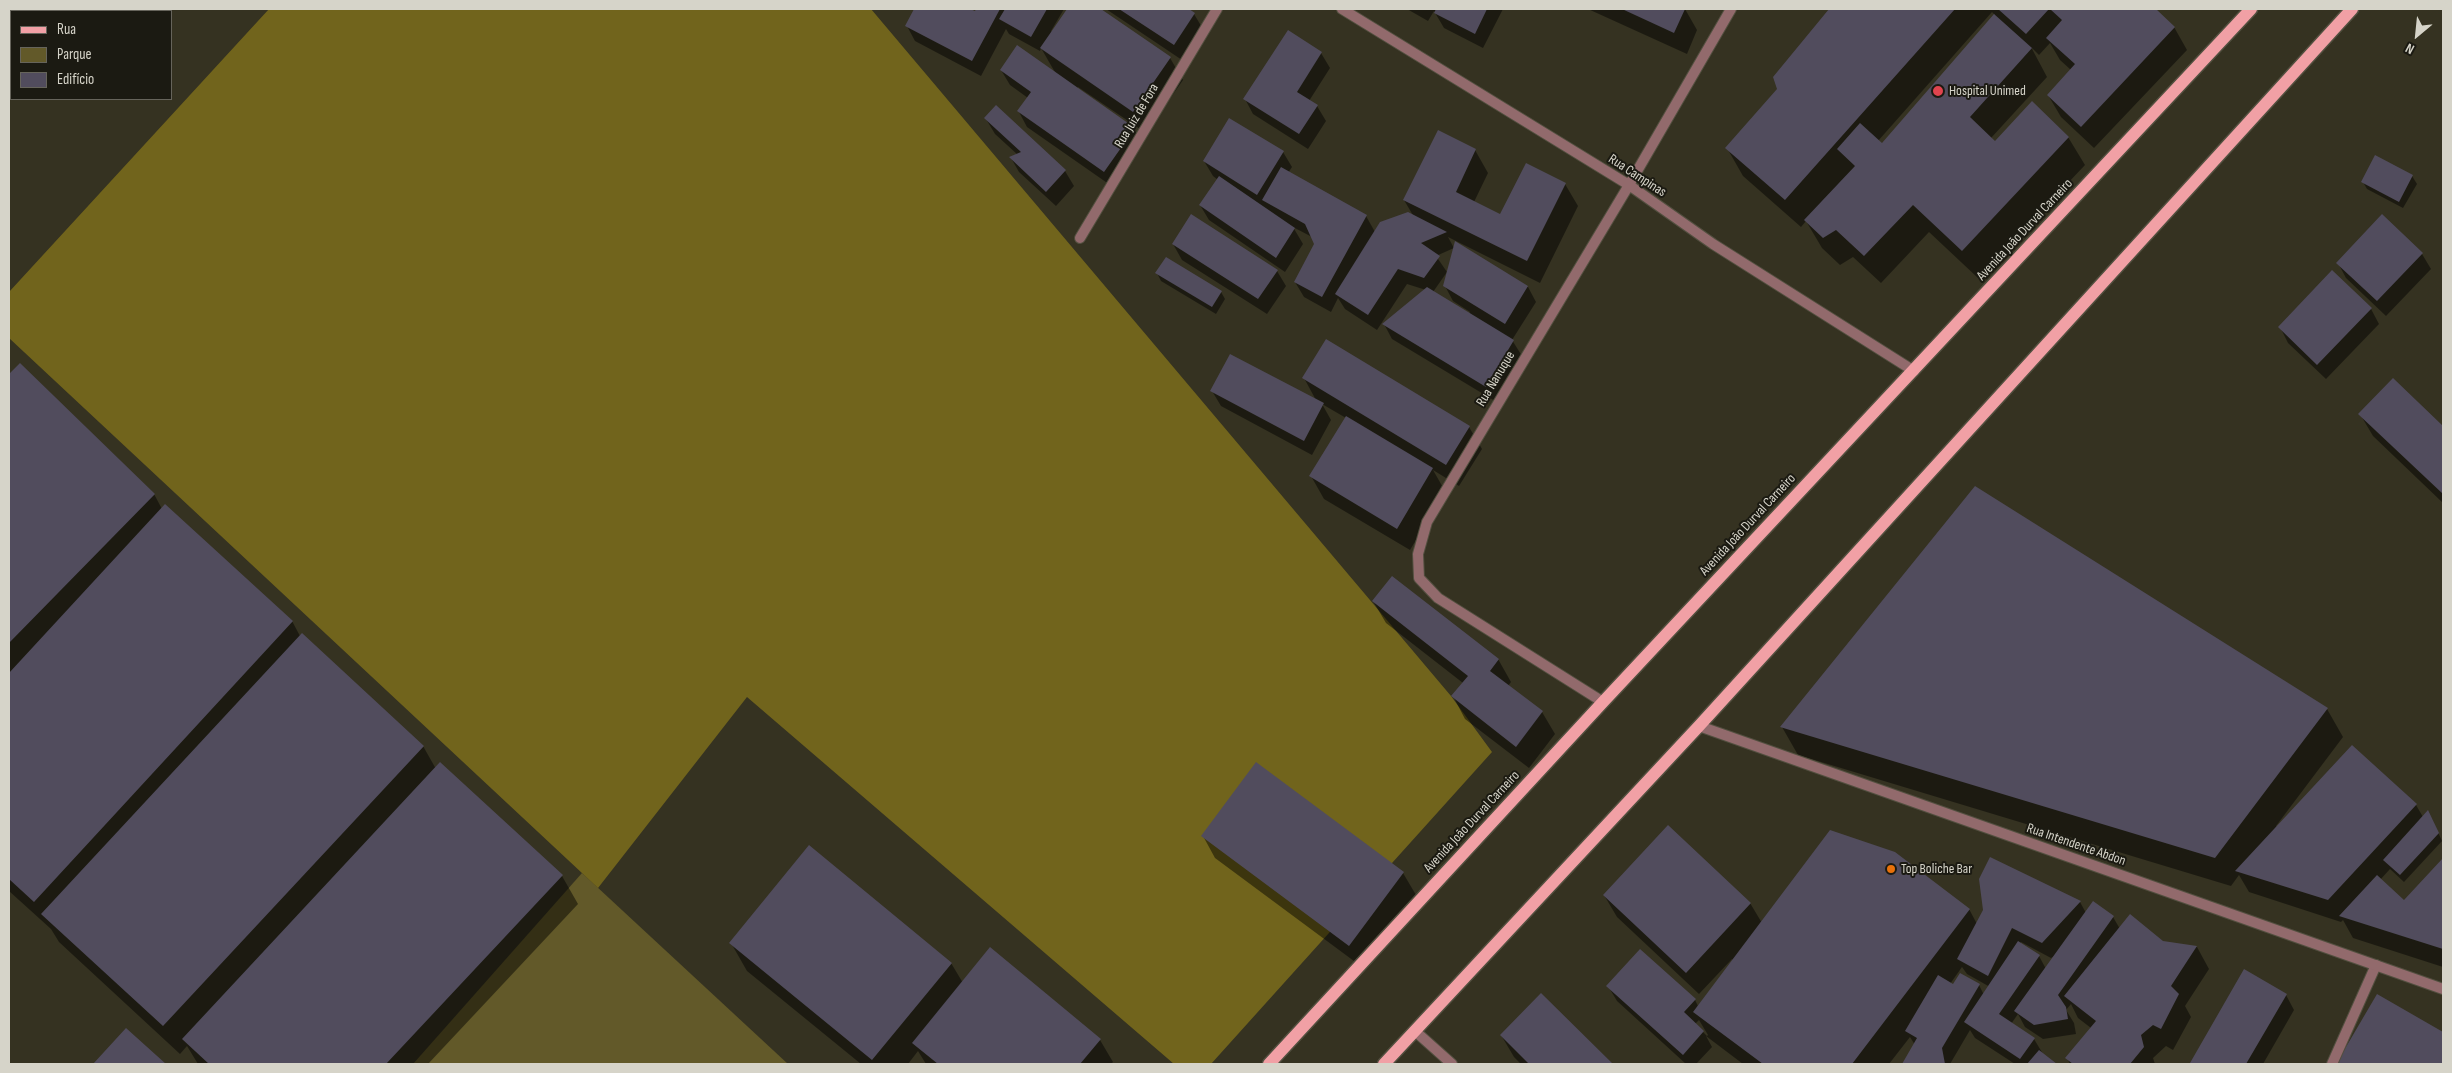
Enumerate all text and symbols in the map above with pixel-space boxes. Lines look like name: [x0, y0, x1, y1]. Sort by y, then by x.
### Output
legend: [10, 10, 172, 100]
north arrow: [2392, 10, 2442, 60]
text: Rua: [57, 20, 76, 39]
text: N: [2402, 39, 2417, 58]
text: Parque: [57, 45, 92, 64]
text: Edifício: [57, 70, 94, 89]
street label: Rua Juiz de Fora: [1111, 81, 1163, 151]
place label: Hospital Unimed: [1949, 83, 2026, 99]
marker: Hospital Unimed: [1931, 84, 1945, 98]
street label: Rua Campinas: [1605, 151, 1669, 201]
street label: Avenida João Durval Carneiro: [1974, 176, 2076, 284]
street label: Rua Nanuque: [1473, 348, 1519, 410]
street label: Avenida João Durval Carneiro: [1697, 471, 1799, 579]
street label: Avenida João Durval Carneiro: [1421, 768, 1523, 876]
street label: Rua Intendente Abdon: [2024, 820, 2128, 870]
place label: Top Boliche Bar: [1901, 861, 1972, 877]
marker: Top Boliche Bar: [1885, 863, 1897, 875]

